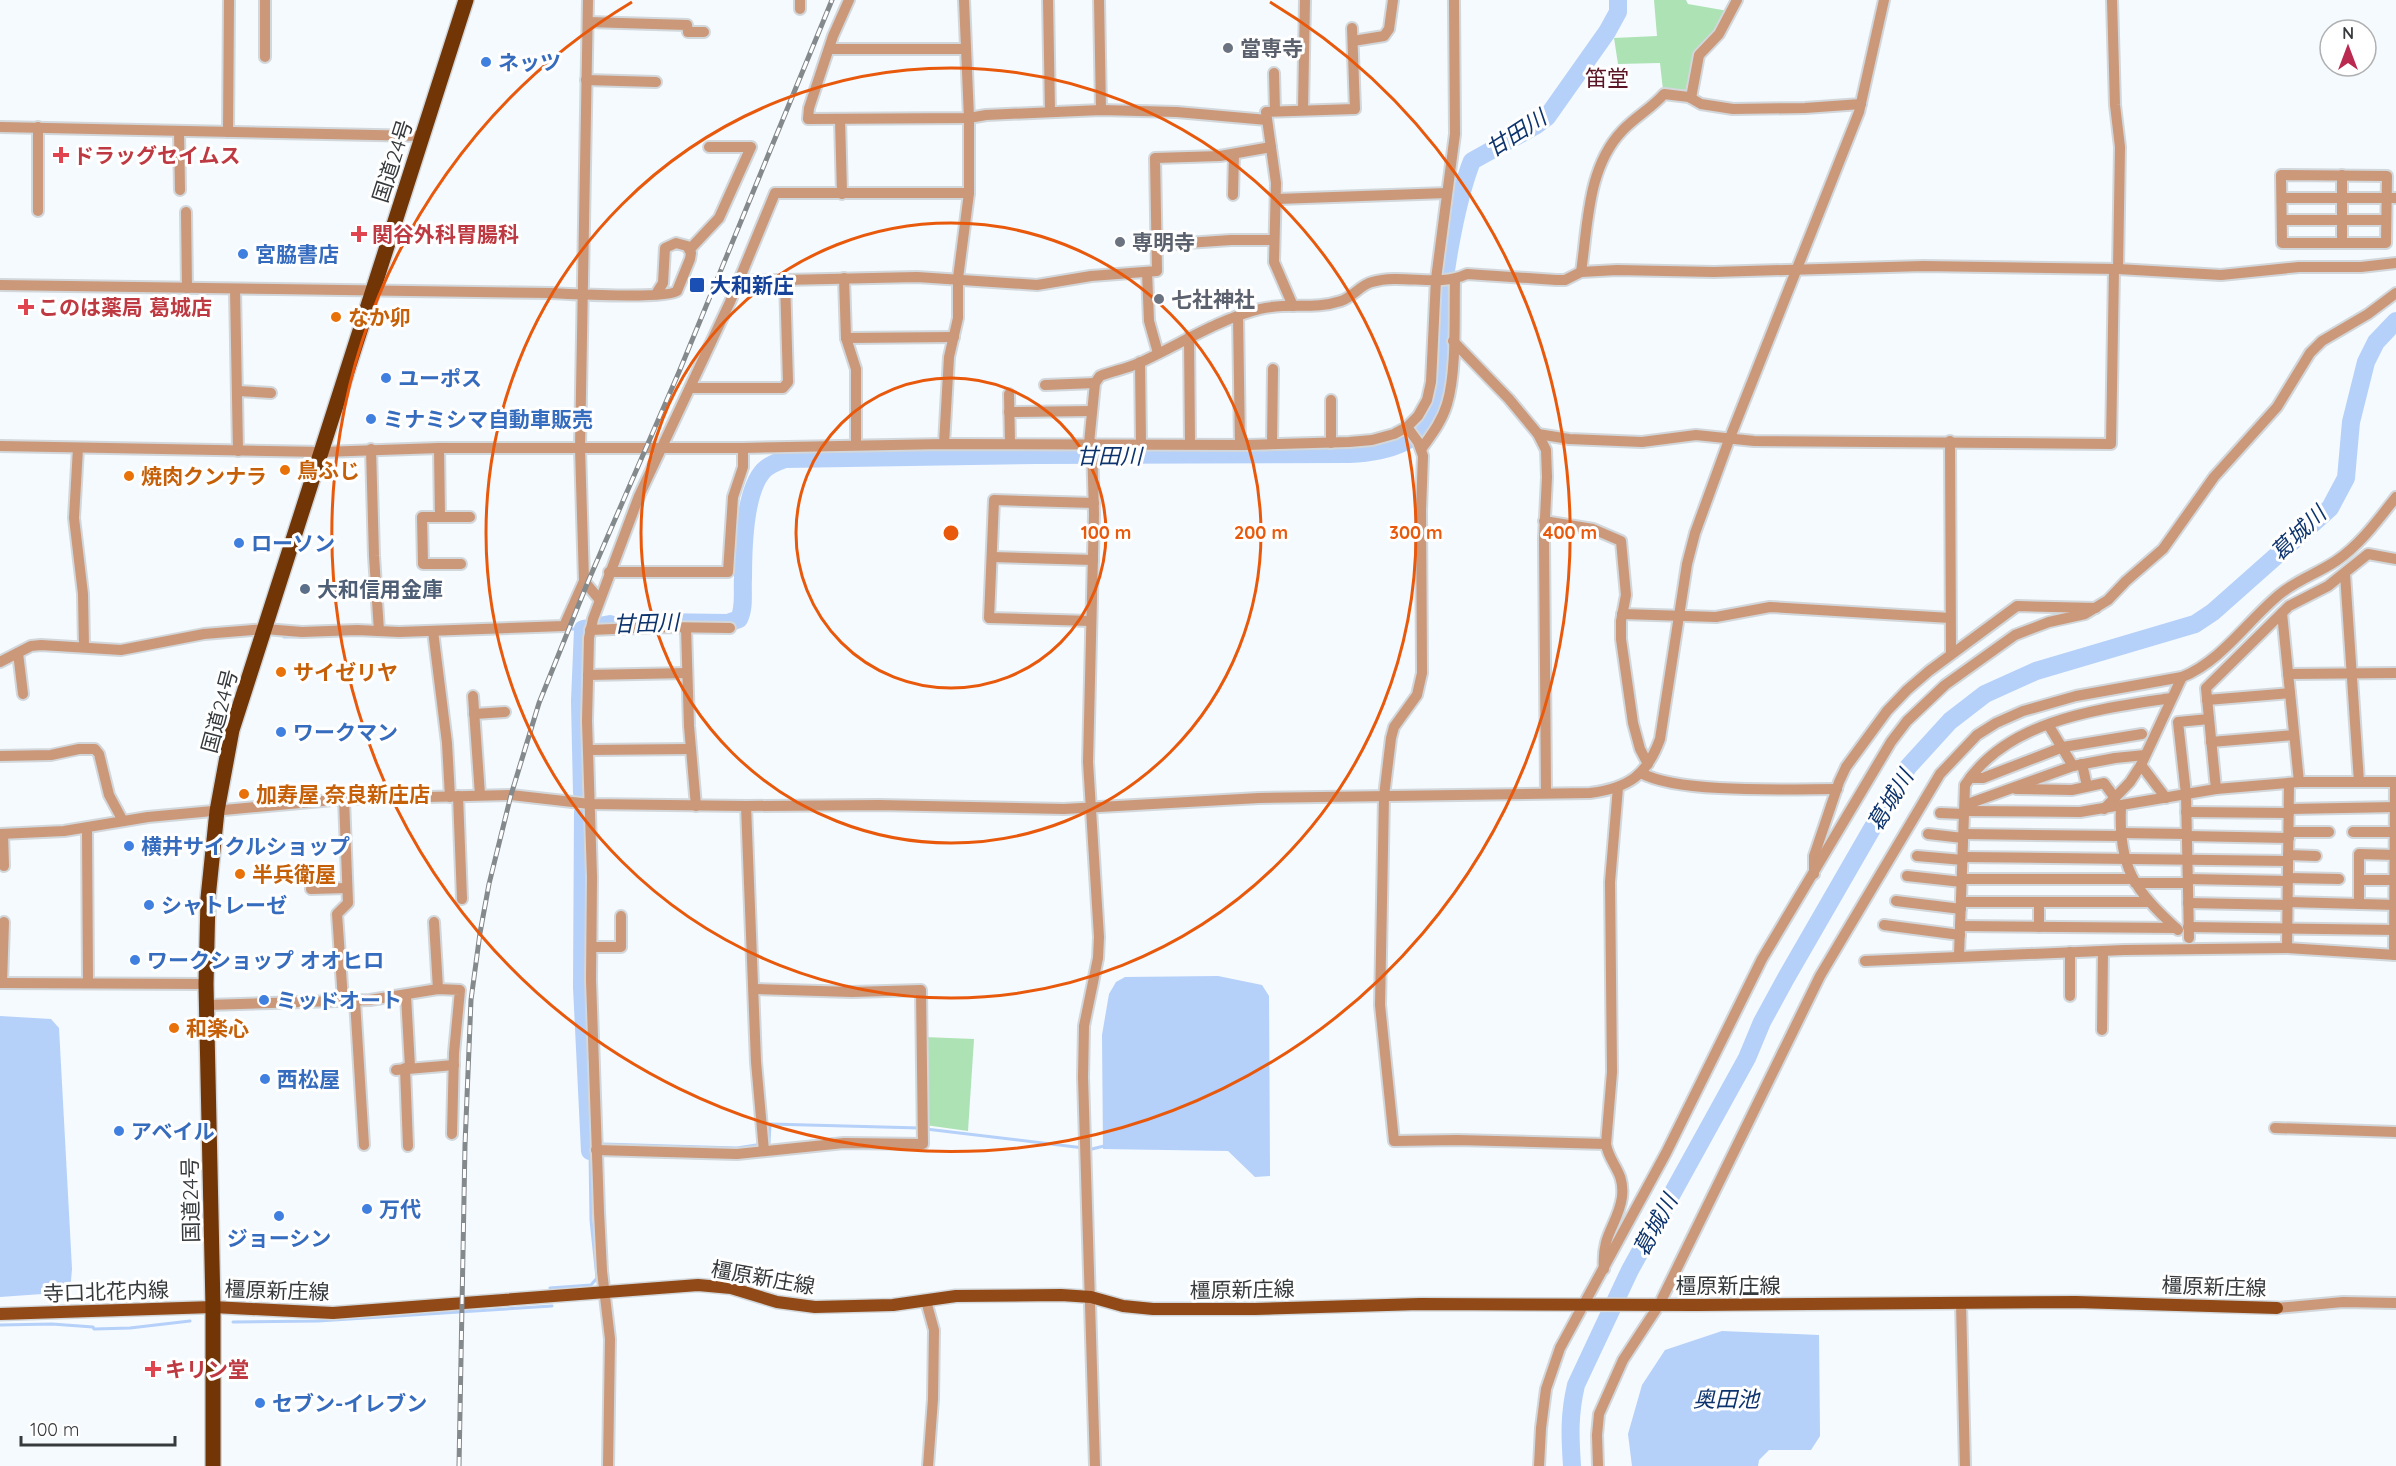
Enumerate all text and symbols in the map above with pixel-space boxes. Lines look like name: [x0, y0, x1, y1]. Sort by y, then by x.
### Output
north arrow: [2318, 18, 2378, 78]
text: N: [2342, 23, 2354, 43]
place label: 當専寺: [1240, 35, 1303, 61]
marker: 當専寺: [1221, 41, 1235, 55]
place label: ネッツ: [498, 49, 561, 75]
marker: ネッツ: [479, 55, 493, 69]
district label: 笛堂: [1585, 64, 1629, 92]
water label: 甘田川: [1481, 102, 1553, 163]
street label: 国道24号: [366, 116, 418, 206]
place label: ドラッグセイムス: [73, 142, 241, 168]
marker: ドラッグセイムス: [54, 148, 68, 162]
place label: 関谷外科胃腸科: [372, 221, 519, 247]
marker: 関谷外科胃腸科: [350, 225, 368, 243]
place label: 専明寺: [1132, 229, 1195, 255]
marker: 専明寺: [1113, 235, 1127, 249]
place label: 宮脇書店: [255, 241, 339, 267]
marker: 宮脇書店: [236, 247, 250, 261]
place label: 大和新庄: [710, 272, 794, 298]
marker: 大和新庄: [688, 276, 706, 294]
place label: 七社神社: [1171, 286, 1255, 312]
marker: 七社神社: [1152, 292, 1166, 306]
place label: このは薬局 葛城店: [38, 294, 212, 320]
marker: このは薬局 葛城店: [19, 300, 33, 314]
place label: なか卯: [348, 304, 411, 330]
marker: なか卯: [329, 310, 343, 324]
place label: ユーポス: [398, 365, 482, 391]
marker: ユーポス: [379, 371, 393, 385]
place label: ミナミシマ自動車販売: [383, 406, 593, 432]
marker: ミナミシマ自動車販売: [364, 412, 378, 426]
water label: 甘田川: [1076, 442, 1144, 470]
place label: 鳥ふじ: [297, 457, 360, 483]
place label: 焼肉クンナラ: [141, 463, 267, 489]
marker: 鳥ふじ: [278, 463, 292, 477]
marker: 焼肉クンナラ: [122, 469, 136, 483]
water label: 葛城川: [2265, 499, 2333, 566]
text: 100 m: [1081, 521, 1131, 544]
text: 200 m: [1234, 521, 1288, 544]
text: 300 m: [1389, 521, 1443, 544]
text: 400 m: [1543, 521, 1597, 544]
centre of rings: [941, 523, 961, 543]
place label: ローソン: [251, 530, 335, 556]
marker: ローソン: [232, 536, 246, 550]
place label: 大和信用金庫: [317, 576, 443, 602]
marker: 大和信用金庫: [298, 582, 312, 596]
water label: 甘田川: [613, 608, 681, 638]
place label: サイゼリヤ: [293, 659, 398, 685]
marker: サイゼリヤ: [274, 665, 288, 679]
street label: 国道24号: [195, 666, 243, 756]
place label: ワークマン: [293, 719, 398, 745]
marker: ワークマン: [274, 725, 288, 739]
water label: 葛城川: [1861, 763, 1920, 836]
place label: 加寿屋 奈良新庄店: [256, 781, 430, 807]
marker: 加寿屋 奈良新庄店: [237, 787, 251, 801]
place label: 横井サイクルショップ: [141, 833, 350, 859]
marker: 横井サイクルショップ: [122, 839, 136, 853]
place label: 半兵衛屋: [252, 861, 336, 887]
marker: 半兵衛屋: [233, 867, 247, 881]
place label: シャトレーゼ: [161, 892, 287, 918]
marker: シャトレーゼ: [142, 898, 156, 912]
place label: ワークショップ オオヒロ: [147, 947, 384, 973]
marker: ワークショップ オオヒロ: [128, 953, 142, 967]
place label: ミッドオート: [276, 987, 402, 1013]
marker: ミッドオート: [257, 993, 271, 1007]
place label: 和楽心: [186, 1015, 249, 1041]
marker: 和楽心: [167, 1021, 181, 1035]
place label: 西松屋: [277, 1066, 340, 1092]
marker: 西松屋: [258, 1072, 272, 1086]
place label: アベイル: [131, 1118, 215, 1144]
marker: アベイル: [112, 1124, 126, 1138]
street label: 国道24号: [176, 1157, 204, 1243]
water label: 葛城川: [1627, 1188, 1684, 1261]
place label: 万代: [379, 1196, 421, 1222]
marker: 万代: [360, 1202, 374, 1216]
marker: ジョーシン: [272, 1209, 286, 1223]
place label: ジョーシン: [227, 1225, 331, 1251]
street label: 橿原新庄線: [709, 1255, 817, 1299]
street label: 橿原新庄線: [2161, 1271, 2267, 1301]
street label: 橿原新庄線: [1676, 1272, 1781, 1298]
street label: 橿原新庄線: [224, 1275, 330, 1305]
street label: 橿原新庄線: [1189, 1275, 1295, 1303]
street label: 寺口北花内線: [43, 1276, 169, 1306]
place label: キリン堂: [165, 1356, 249, 1382]
marker: キリン堂: [146, 1362, 160, 1376]
water label: 奥田池: [1693, 1385, 1761, 1413]
place label: セブン-イレブン: [272, 1390, 427, 1416]
marker: セブン-イレブン: [253, 1396, 267, 1410]
scale bar: [21, 1409, 176, 1447]
text: 100 m: [30, 1418, 79, 1441]

